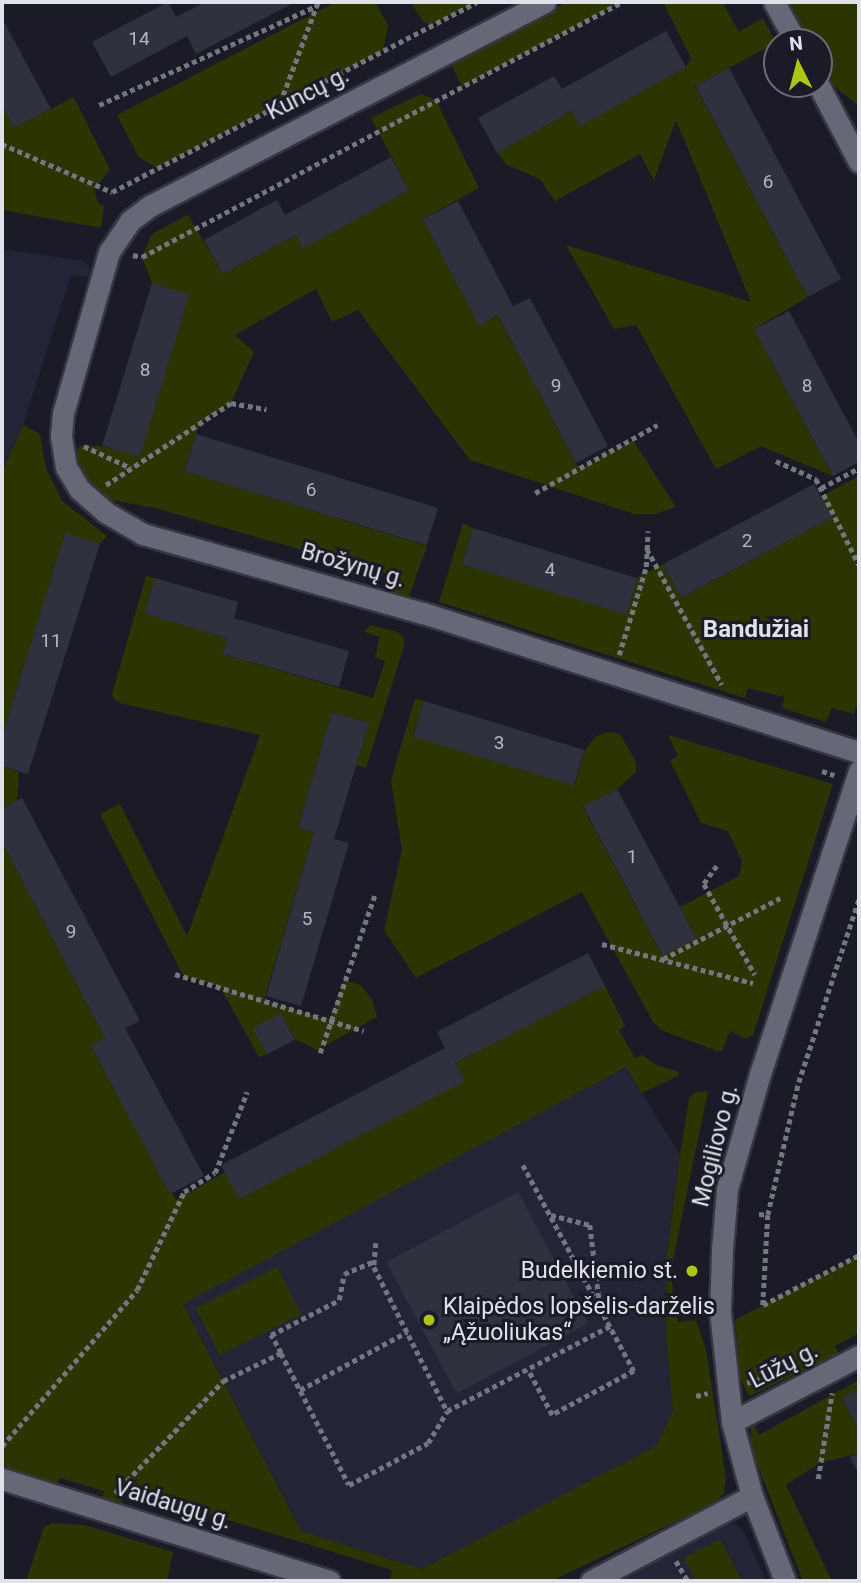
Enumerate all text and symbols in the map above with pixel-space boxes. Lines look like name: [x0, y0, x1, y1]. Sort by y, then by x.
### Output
house number: 14: [128, 28, 150, 50]
north arrow: [763, 28, 833, 98]
text: N: [788, 31, 804, 56]
street label: Kuncų g.: [262, 62, 354, 126]
house number: 6: [763, 171, 773, 193]
house number: 8: [140, 359, 150, 381]
house number: 9: [551, 375, 561, 397]
house number: 8: [802, 375, 812, 397]
house number: 6: [306, 479, 316, 501]
house number: 2: [742, 530, 752, 552]
street label: Brožynų g.: [298, 538, 408, 594]
house number: 4: [545, 559, 555, 581]
district label: Bandužiai: [703, 616, 809, 644]
house number: 11: [40, 630, 62, 652]
house number: 3: [494, 732, 504, 754]
house number: 1: [627, 846, 637, 868]
house number: 5: [302, 908, 312, 930]
house number: 9: [66, 921, 76, 943]
street label: Mogiliovo g.: [688, 1082, 744, 1210]
place label: Budelkiemio st.: [521, 1257, 678, 1285]
marker: Budelkiemio st.: [684, 1263, 700, 1279]
place label: Klaipėdos lopšelis-darželis „Ąžuoliukas“: [443, 1293, 715, 1347]
marker: Klaipėdos lopšelis-darželis „Ąžuoliukas“: [421, 1312, 437, 1328]
street label: Lūžų g.: [745, 1337, 823, 1395]
street label: Vaidaugų g.: [111, 1474, 235, 1536]

